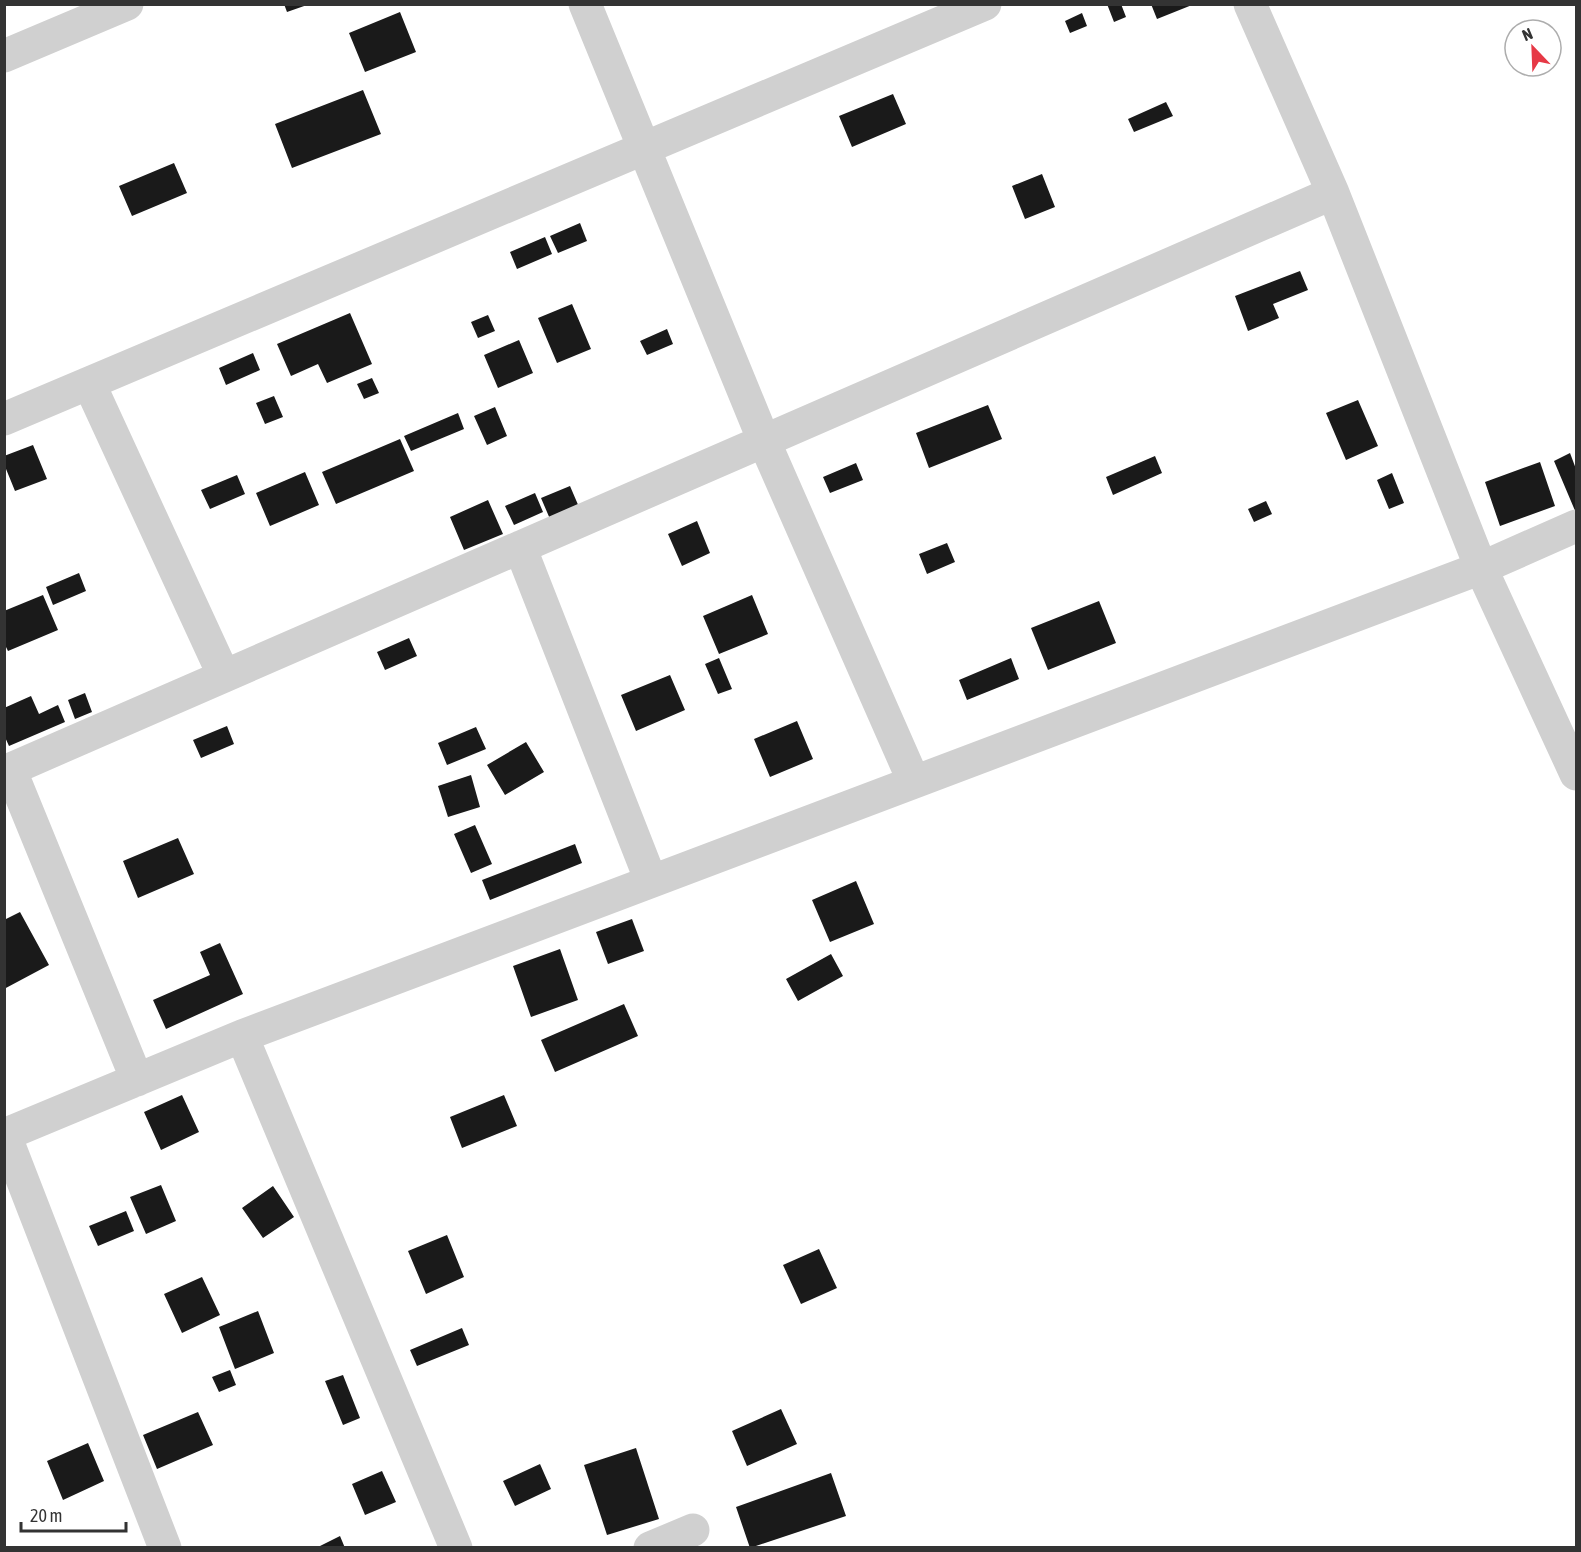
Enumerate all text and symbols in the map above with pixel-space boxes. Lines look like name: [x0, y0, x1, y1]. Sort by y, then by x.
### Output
north arrow: [1503, 18, 1563, 78]
text: N: [1519, 24, 1535, 44]
scale bar: [21, 1495, 126, 1533]
text: 20 m: [30, 1505, 62, 1526]

